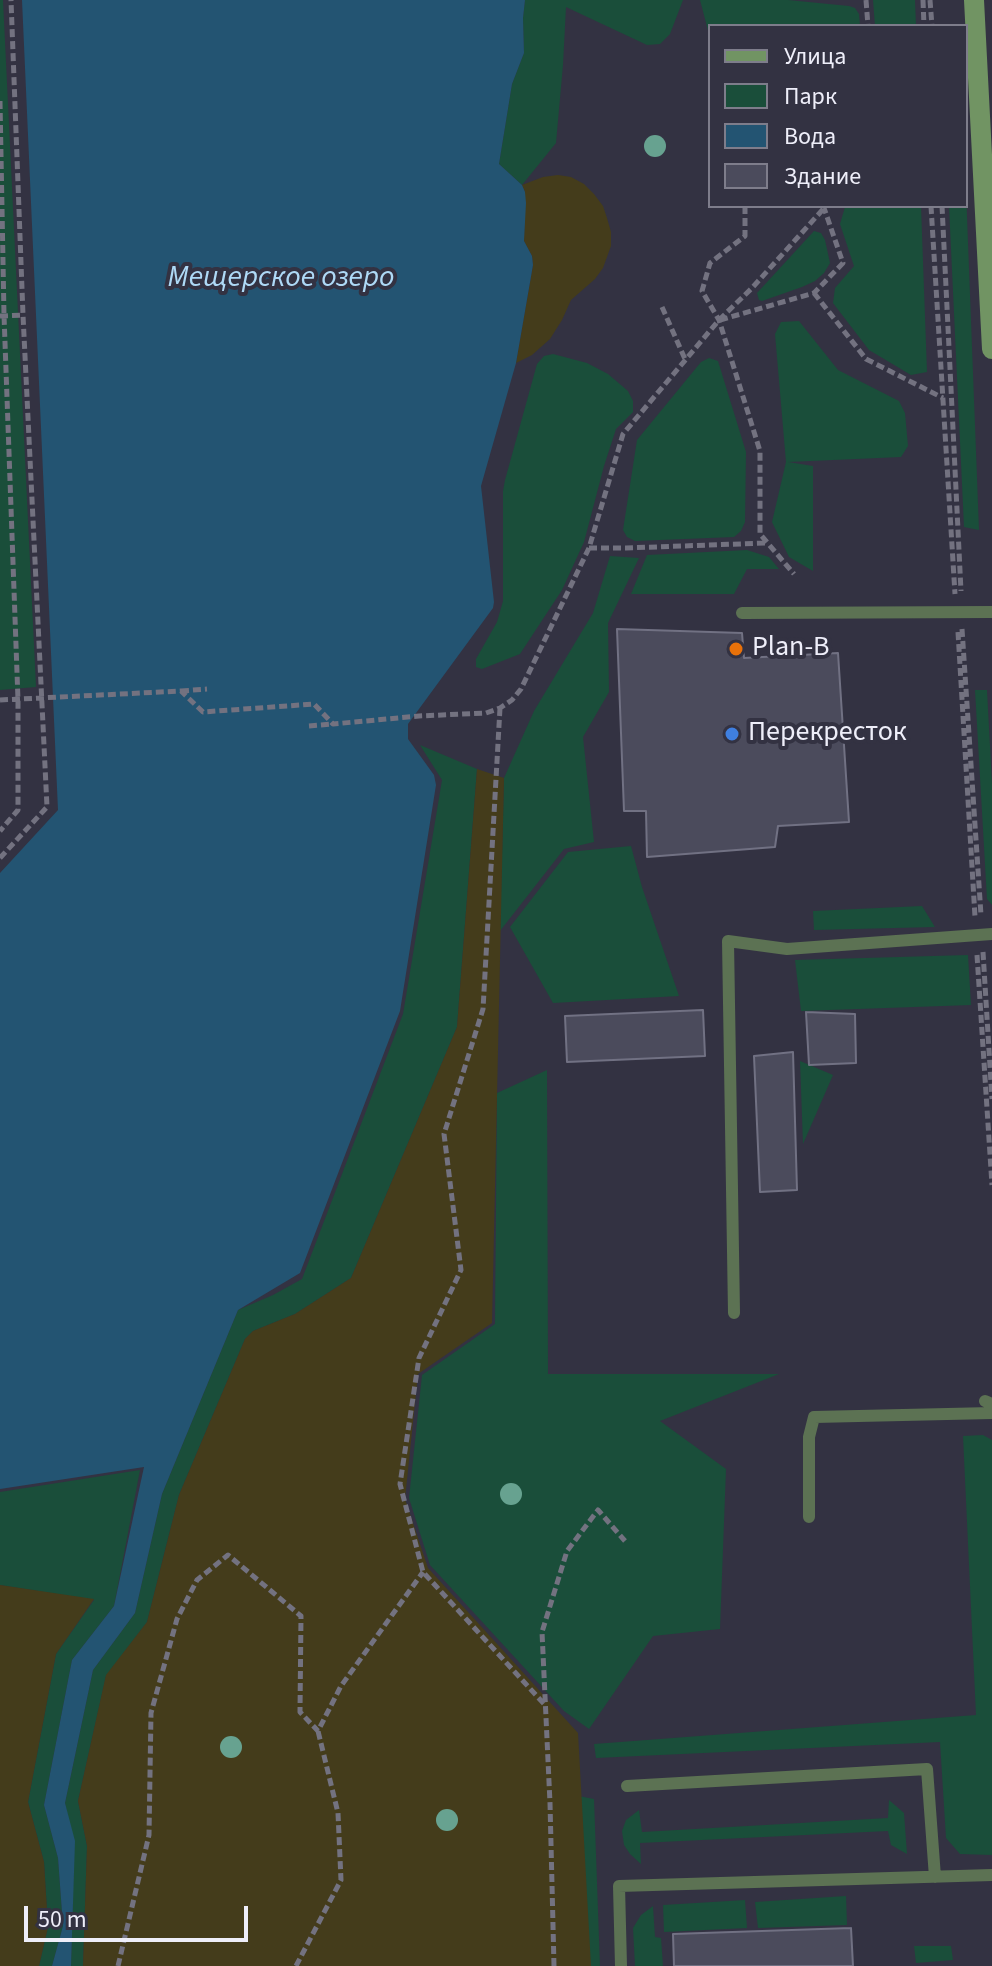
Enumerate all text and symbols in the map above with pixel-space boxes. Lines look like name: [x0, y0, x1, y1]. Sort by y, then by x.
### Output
legend: [708, 24, 968, 208]
text: Улица: [784, 39, 846, 74]
text: Парк: [784, 79, 837, 114]
text: Вода: [784, 119, 836, 154]
text: Здание: [784, 159, 861, 194]
water label: Мещерское озеро: [168, 261, 394, 297]
place label: Plan-B: [752, 632, 830, 666]
marker: Plan-B: [727, 640, 745, 658]
place label: Перекресток: [748, 717, 907, 751]
marker: Перекресток: [723, 725, 741, 743]
scale bar: [28, 1890, 252, 1940]
text: 50 m: [38, 1902, 87, 1937]

